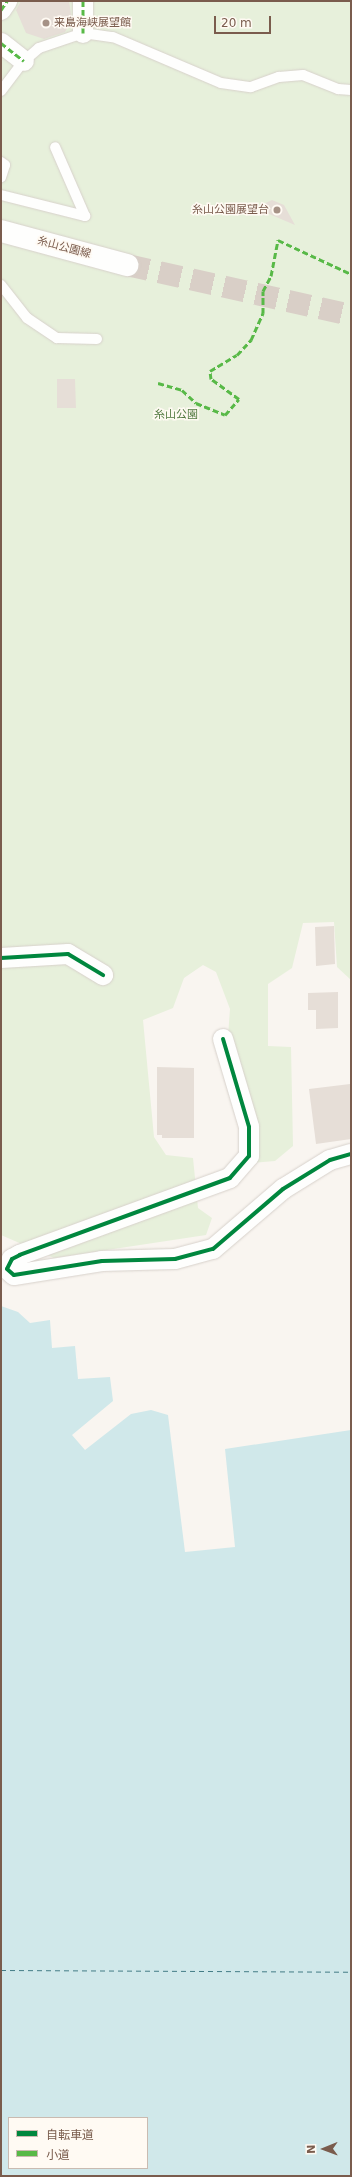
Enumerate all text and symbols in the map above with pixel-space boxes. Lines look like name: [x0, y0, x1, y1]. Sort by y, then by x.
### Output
scale bar: [216, 8, 273, 34]
place label: 来島海峡展望館: [54, 16, 131, 30]
text: 20 m: [221, 16, 252, 30]
marker: 来島海峡展望館: [41, 18, 51, 28]
place label: 糸山公園展望台: [192, 203, 269, 217]
marker: 糸山公園展望台: [272, 205, 282, 215]
street label: 糸山公園線: [36, 235, 92, 261]
park label: 糸山公園: [154, 408, 198, 422]
legend: [8, 2117, 148, 2169]
text: 自転車道: [46, 2128, 94, 2142]
north arrow: [304, 2129, 344, 2169]
text: N: [305, 2144, 318, 2154]
text: 小道: [46, 2148, 70, 2162]

